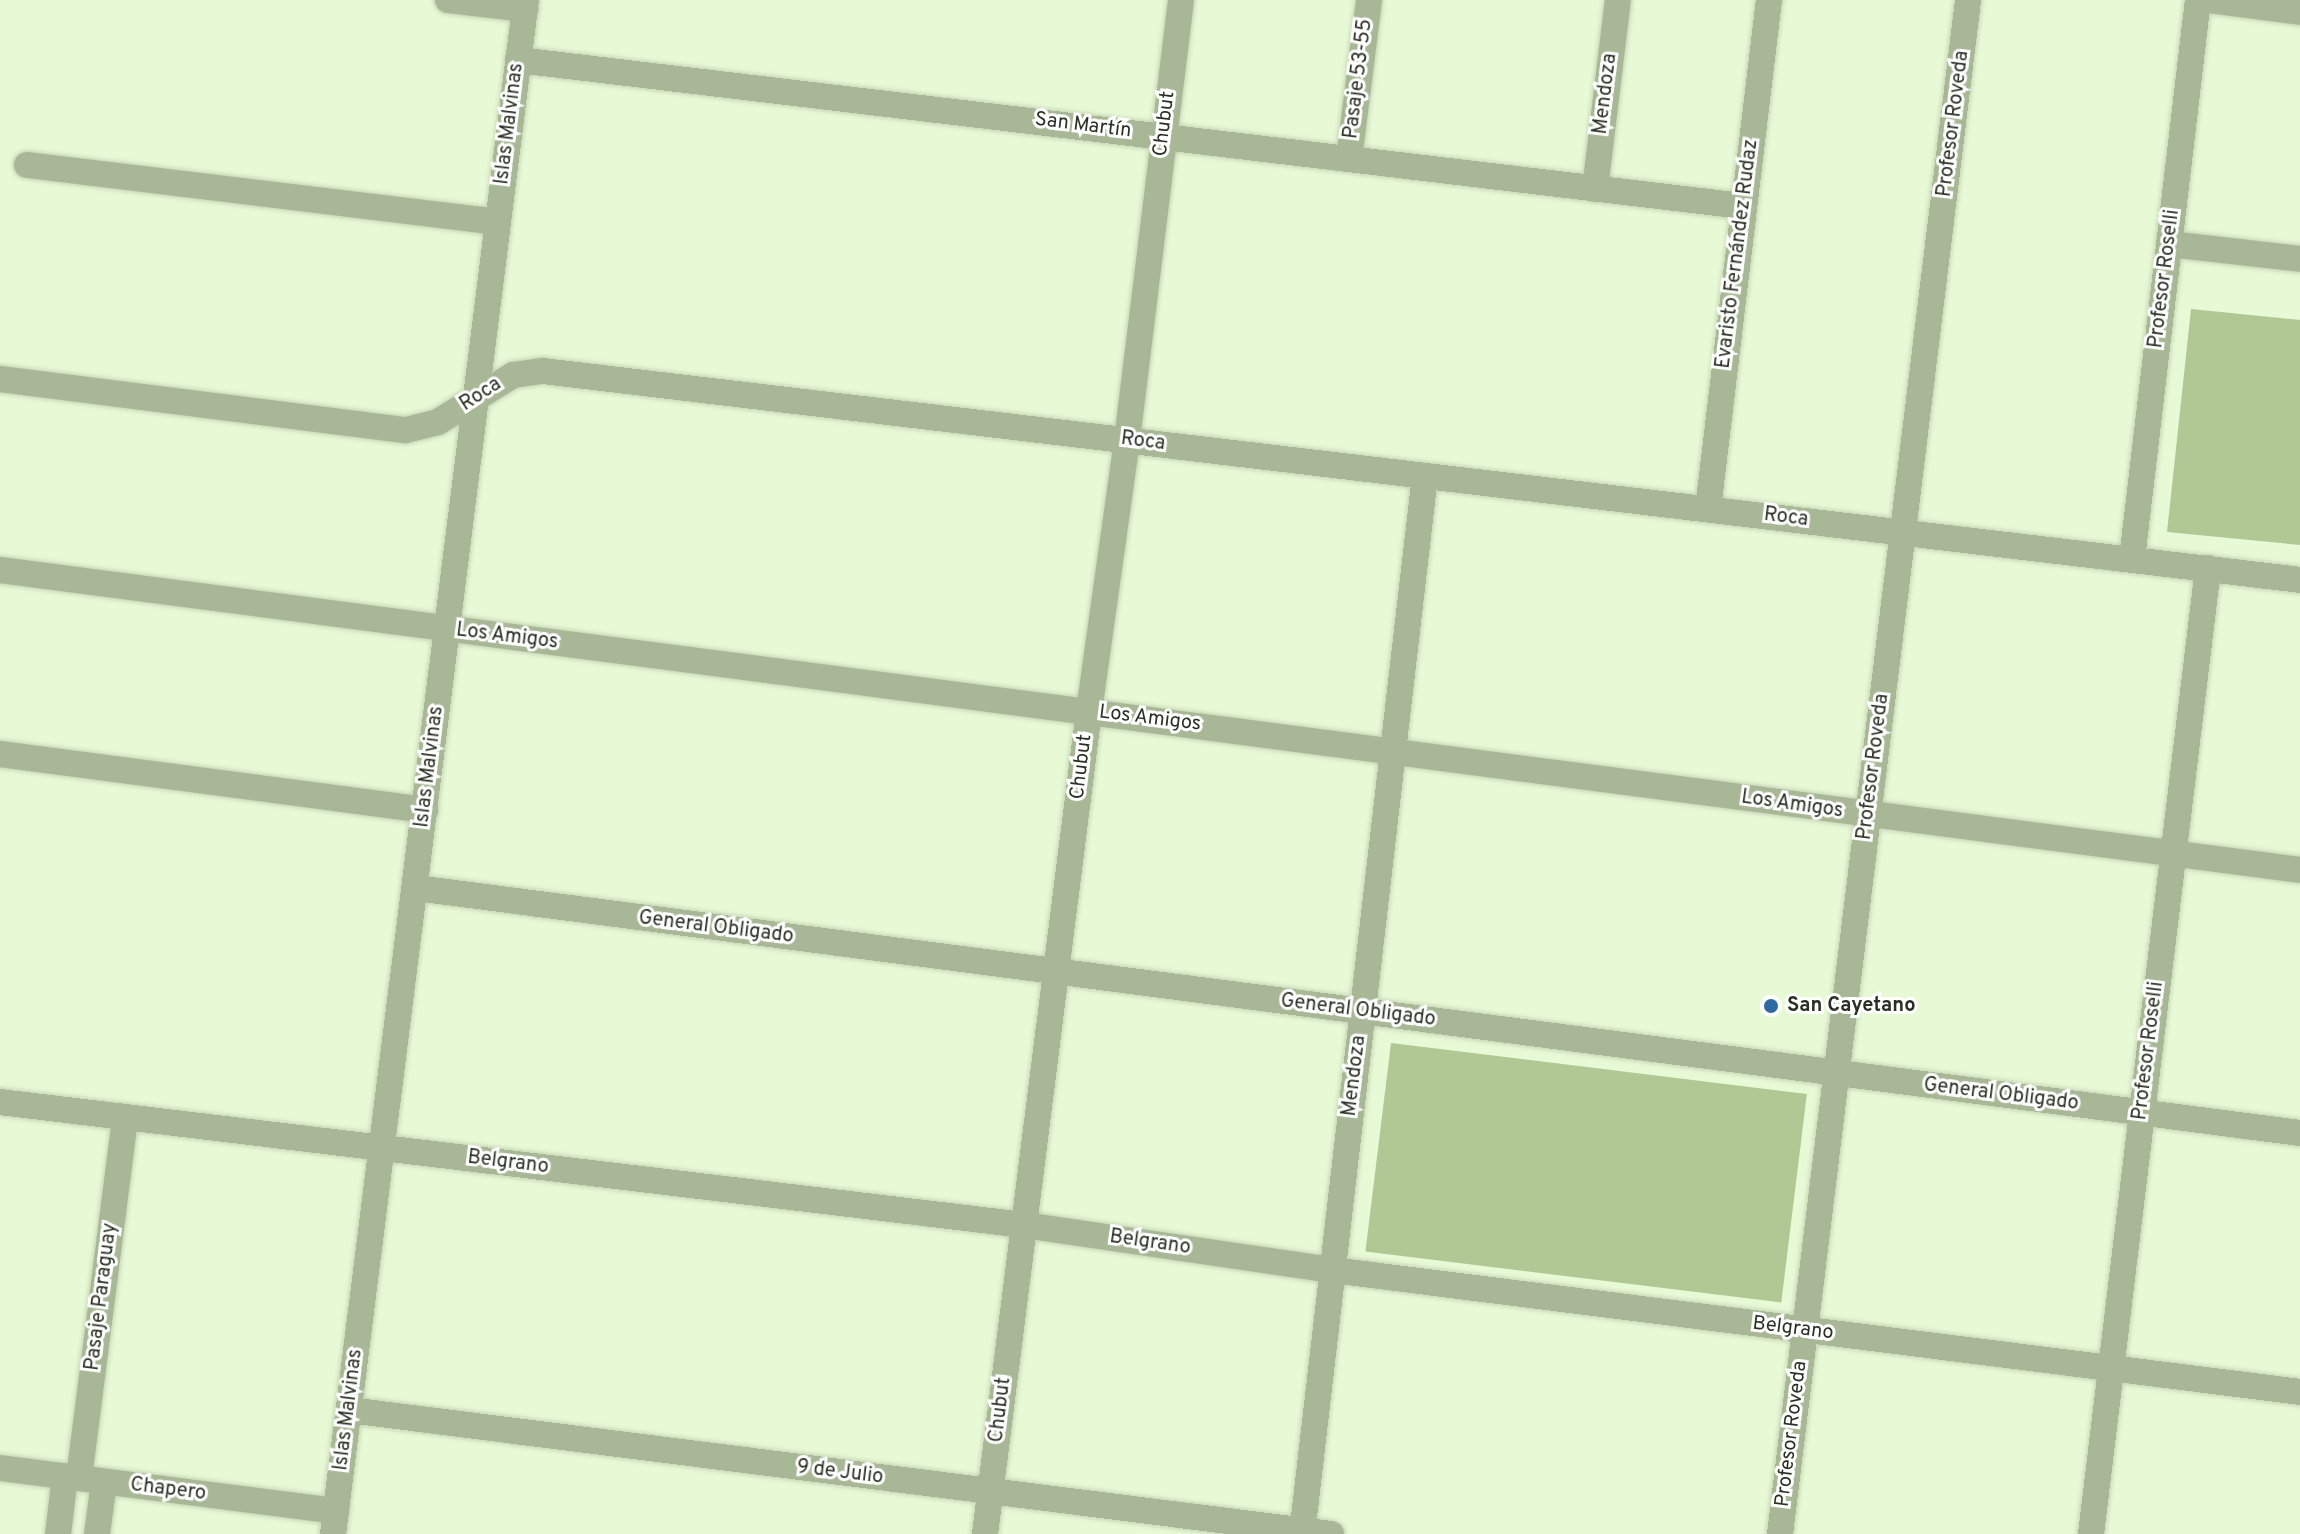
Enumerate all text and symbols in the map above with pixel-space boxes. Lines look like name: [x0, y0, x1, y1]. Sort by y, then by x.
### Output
street label: Pasaje 53-55: [1340, 18, 1378, 140]
street label: Profesor Roveda: [1933, 49, 1975, 199]
street label: Mendoza: [1589, 52, 1623, 136]
street label: Islas Malvinas: [491, 62, 529, 186]
street label: Chubut: [1149, 90, 1181, 158]
street label: San Martín: [1033, 108, 1133, 144]
street label: Evaristo Fernández Rudaz: [1712, 138, 1764, 370]
street label: Profesor Roselli: [2145, 208, 2185, 350]
street label: Roca: [456, 373, 506, 417]
street label: Roca: [1119, 427, 1167, 457]
street label: Roca: [1762, 503, 1810, 533]
street label: Los Amigos: [454, 619, 560, 655]
street label: Profesor Roveda: [1853, 692, 1895, 842]
street label: Los Amigos: [1097, 701, 1203, 737]
street label: Islas Malvinas: [411, 705, 449, 829]
street label: Chubut: [1066, 733, 1098, 801]
street label: Los Amigos: [1739, 786, 1845, 824]
street label: General Obligado: [637, 907, 795, 949]
street label: Profesor Roselli: [2129, 980, 2169, 1122]
street label: General Obligado: [1279, 990, 1437, 1032]
place label: San Cayetano: [1787, 994, 1916, 1018]
marker: San Cayetano: [1762, 997, 1780, 1015]
street label: Mendoza: [1338, 1034, 1372, 1118]
street label: General Obligado: [1922, 1074, 2080, 1116]
street label: Belgrano: [466, 1146, 550, 1180]
street label: Pasaje Paraguay: [81, 1222, 123, 1372]
street label: Belgrano: [1108, 1225, 1192, 1261]
street label: Belgrano: [1751, 1312, 1835, 1346]
street label: Islas Malvinas: [330, 1348, 368, 1472]
street label: Profesor Roveda: [1771, 1359, 1813, 1509]
street label: Chubut: [985, 1376, 1017, 1444]
street label: 9 de Julio: [795, 1456, 885, 1490]
street label: Chapero: [129, 1473, 207, 1507]

